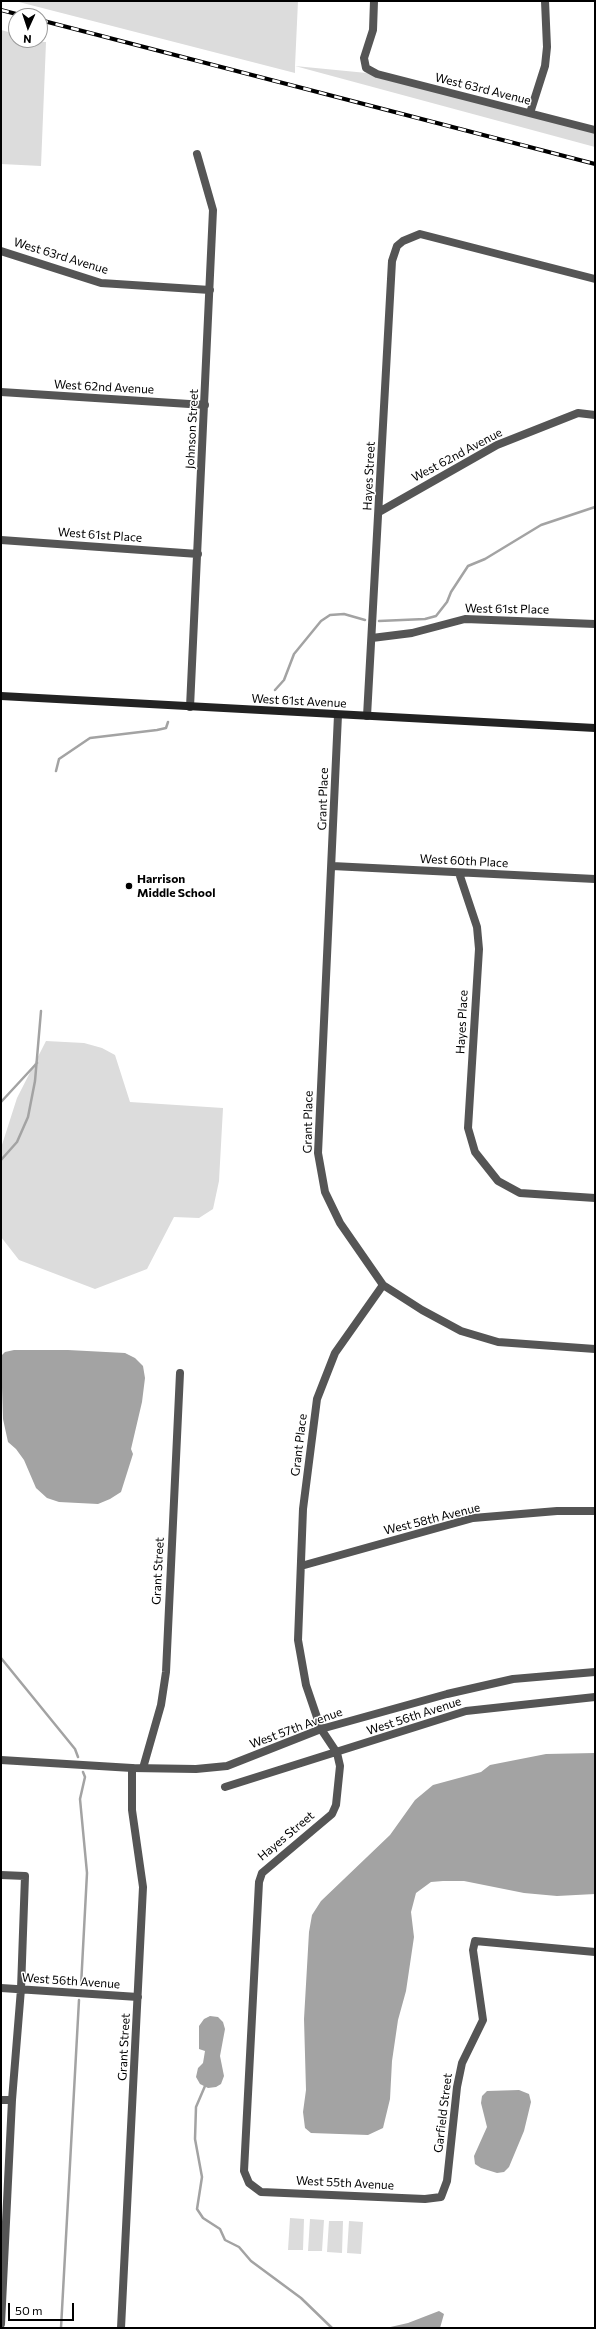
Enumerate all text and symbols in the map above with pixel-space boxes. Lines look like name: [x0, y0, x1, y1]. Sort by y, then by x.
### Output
north arrow: [8, 8, 48, 48]
text: N: [23, 33, 32, 46]
street label: West 63rd Avenue: [434, 70, 532, 108]
street label: West 63rd Avenue: [12, 235, 110, 277]
street label: West 62nd Avenue: [53, 377, 155, 397]
street label: Johnson Street: [183, 389, 201, 469]
street label: West 62nd Avenue: [409, 425, 505, 485]
street label: Hayes Street: [360, 441, 378, 511]
street label: West 61st Place: [57, 525, 143, 545]
street label: West 61st Place: [465, 601, 549, 617]
street label: West 61st Avenue: [251, 691, 347, 711]
street label: Grant Place: [315, 767, 331, 831]
street label: West 60th Place: [419, 851, 509, 871]
place label: Harrison Middle School: [137, 872, 215, 900]
marker: Harrison Middle School: [124, 881, 134, 891]
street label: Hayes Place: [453, 989, 471, 1055]
street label: Grant Place: [300, 1090, 316, 1154]
street label: Grant Place: [288, 1413, 310, 1477]
street label: West 58th Avenue: [382, 1500, 482, 1538]
street label: Grant Street: [149, 1537, 167, 1605]
street label: West 56th Avenue: [365, 1694, 463, 1738]
street label: West 57th Avenue: [248, 1705, 344, 1751]
street label: Hayes Street: [255, 1808, 317, 1864]
street label: West 56th Avenue: [21, 1970, 121, 1992]
street label: Grant Street: [115, 2013, 133, 2081]
street label: Garfield Street: [431, 2072, 455, 2154]
street label: West 55th Avenue: [296, 2173, 394, 2193]
scale bar: [10, 2295, 76, 2321]
text: 50 m: [15, 2303, 43, 2317]

